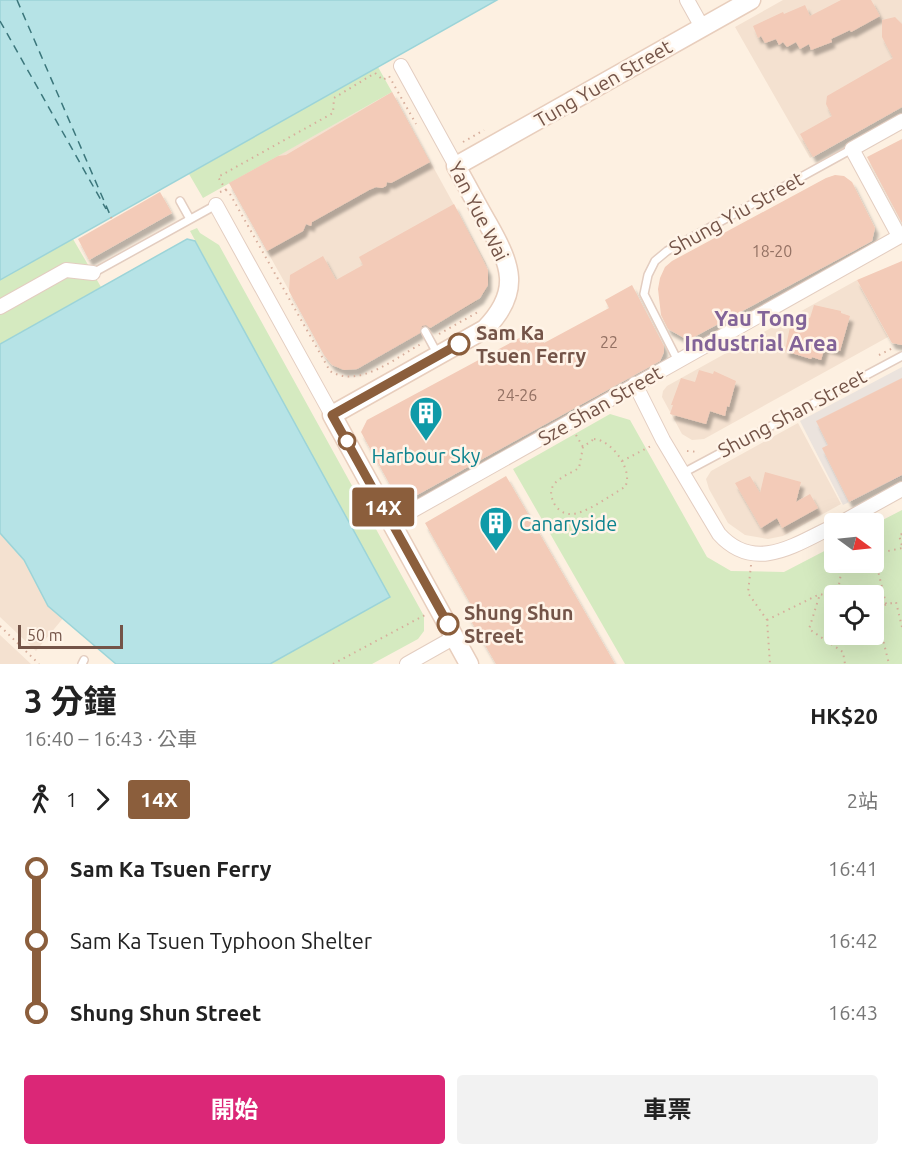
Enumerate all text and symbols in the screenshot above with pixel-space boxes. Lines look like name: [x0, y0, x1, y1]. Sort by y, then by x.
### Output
street label: Tung Yuen Street: [530, 34, 676, 132]
street label: Yan Yue Wai: [444, 157, 514, 265]
street label: Shung Yiu Street: [665, 167, 807, 259]
house number: 18-20: [752, 242, 792, 260]
district label: Yau Tong Industrial Area: [684, 305, 838, 355]
place label: Sam Ka Tsuen Ferry: [476, 321, 586, 367]
marker: Sam Ka Tsuen Ferry: [448, 333, 470, 355]
house number: 22: [600, 333, 618, 351]
street label: Sze Shan Street: [534, 360, 666, 450]
street label: Shung Shan Street: [714, 364, 870, 462]
house number: 24-26: [497, 386, 537, 404]
building icon: Harbour Sky: [408, 395, 444, 442]
unlabelled marker: [338, 432, 356, 450]
place label: Harbour Sky: [371, 444, 481, 467]
line badge: 14X: [348, 488, 418, 526]
text: 14X: [364, 495, 402, 519]
building icon: Canaryside: [478, 505, 514, 552]
place label: Canaryside: [519, 512, 617, 535]
north arrow: [824, 513, 884, 573]
map controls: [824, 513, 884, 645]
button: locate: [824, 585, 884, 645]
place label: Shung Shun Street: [464, 601, 573, 647]
marker: Shung Shun Street: [437, 613, 459, 635]
scale bar: [18, 622, 123, 650]
text: 50 m: [27, 626, 63, 644]
text: 3 分鐘: [24, 682, 116, 719]
text: HK$20: [810, 703, 878, 728]
text: 16:40 – 16:43 · 公車: [24, 727, 197, 750]
icon: walk: [24, 783, 57, 816]
icon: forward: [86, 783, 119, 816]
text: 14X: [140, 787, 178, 811]
text: 1: [66, 788, 77, 811]
text: 2站: [847, 789, 878, 812]
text: Sam Ka Tsuen Ferry: [70, 856, 272, 881]
text: 16:41: [828, 857, 878, 880]
text: Sam Ka Tsuen Typhoon Shelter: [70, 928, 372, 953]
text: 16:42: [828, 929, 878, 952]
text: Shung Shun Street: [70, 1000, 261, 1025]
text: 16:43: [828, 1001, 878, 1024]
button: 開始: [24, 1075, 445, 1144]
button: 車票: [457, 1075, 878, 1144]

